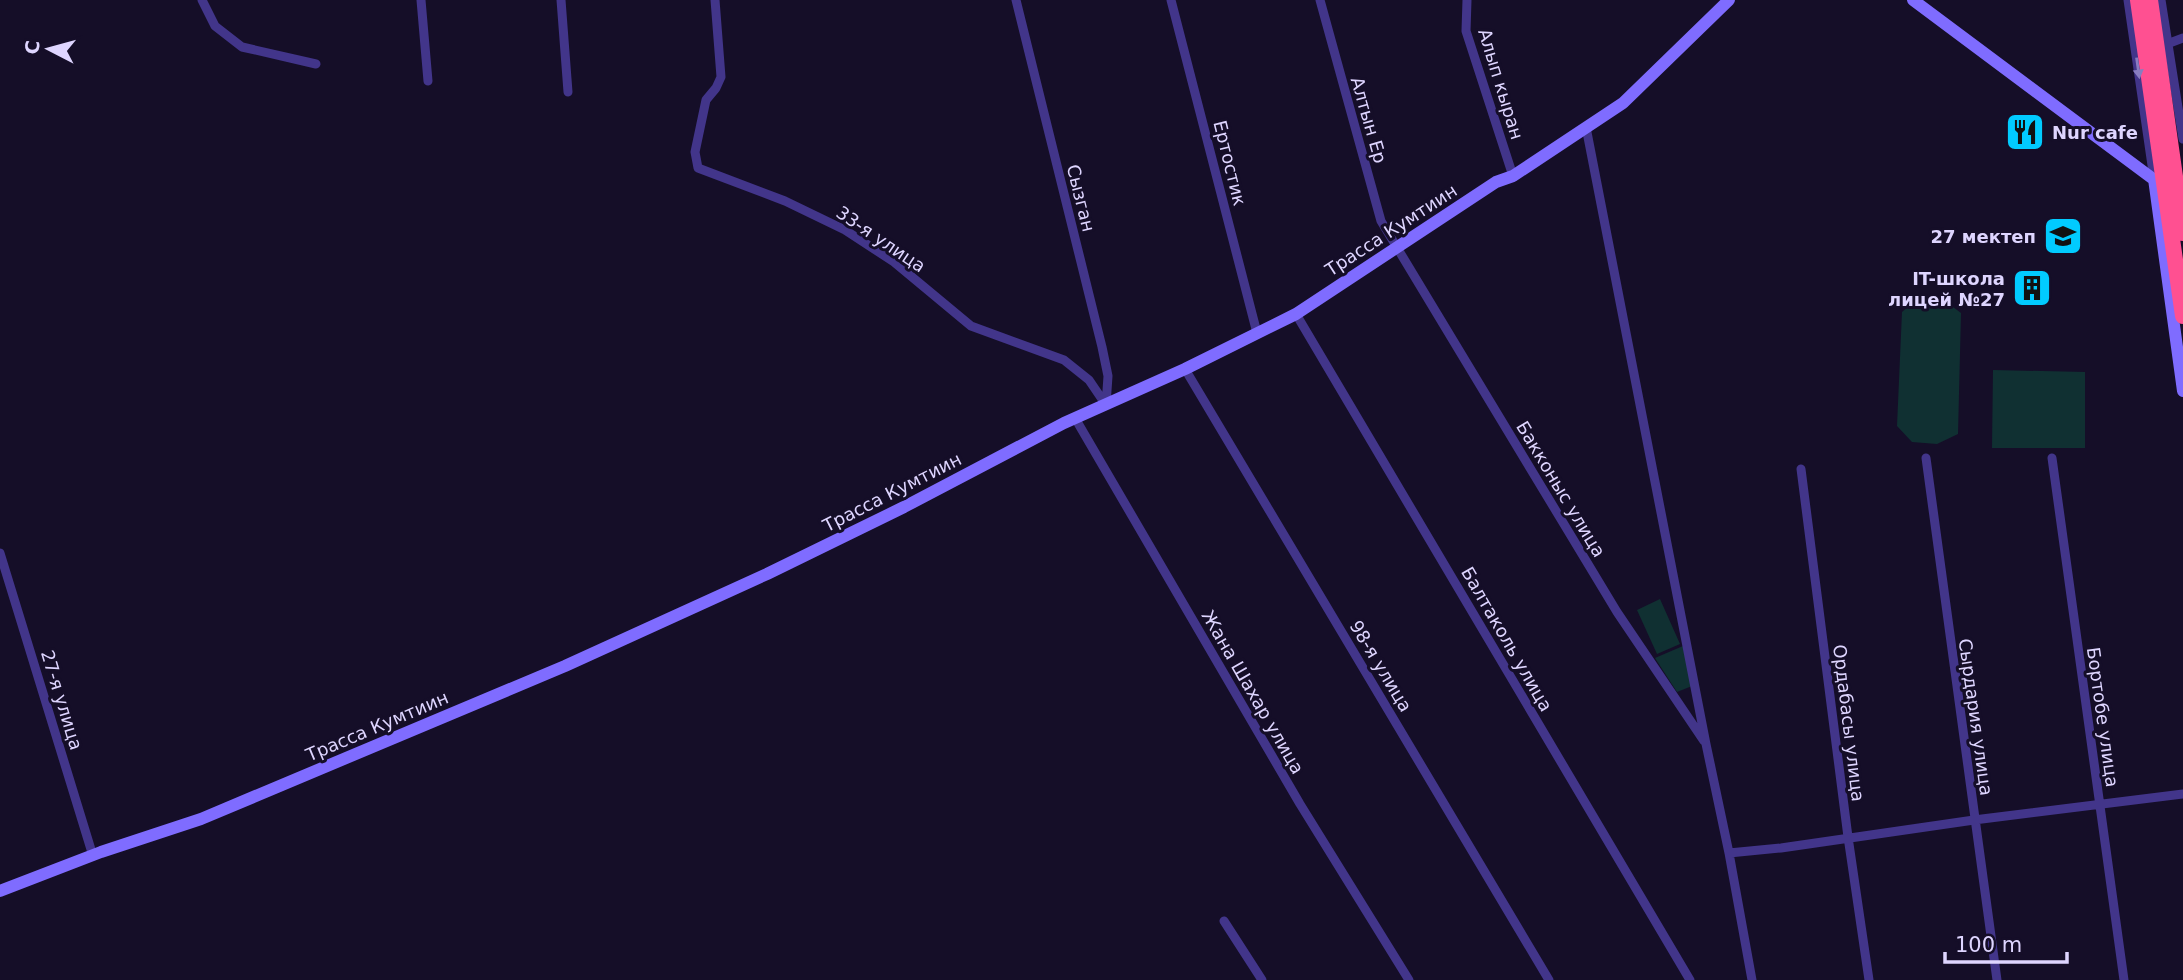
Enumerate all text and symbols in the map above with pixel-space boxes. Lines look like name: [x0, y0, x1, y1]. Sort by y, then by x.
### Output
north arrow: [14, 14, 84, 84]
street label: Алып кыран: [1474, 26, 1528, 142]
text: С: [20, 39, 44, 55]
one-way arrow: [2132, 57, 2143, 79]
street label: Алтын Ер: [1347, 74, 1391, 166]
restaurant icon: Nur cafe: [2004, 111, 2046, 153]
street label: Ертостик: [1209, 118, 1251, 208]
place label: Nur cafe: [2052, 122, 2138, 143]
street label: Сызган: [1063, 162, 1099, 234]
street label: Трасса Кумтиин: [1320, 180, 1461, 281]
street label: 33-я улица: [832, 201, 930, 277]
school or university icon: 27 мектеп: [2042, 215, 2084, 257]
place label: 27 мектеп: [1930, 226, 2036, 247]
building icon: IT-школа лицей №27: [2011, 267, 2053, 309]
place label: IT-школа лицей №27: [1888, 268, 2005, 310]
street label: Бакконыс улица: [1512, 417, 1610, 561]
street label: Трасса Кумтиин: [818, 448, 965, 536]
street label: Балтаколь улица: [1457, 563, 1557, 715]
street label: Жана Шахар улица: [1198, 607, 1308, 777]
street label: 98-я улица: [1345, 616, 1417, 716]
street label: Сырдария улица: [1955, 637, 1997, 797]
street label: Ордабасы улица: [1829, 643, 1869, 803]
street label: Бортобе улица: [2083, 646, 2123, 788]
street label: 27-я улица: [37, 648, 87, 752]
street label: Трасса Кумтиин: [302, 687, 451, 766]
scale bar: [1945, 920, 2068, 964]
text: 100 m: [1955, 933, 2022, 957]

